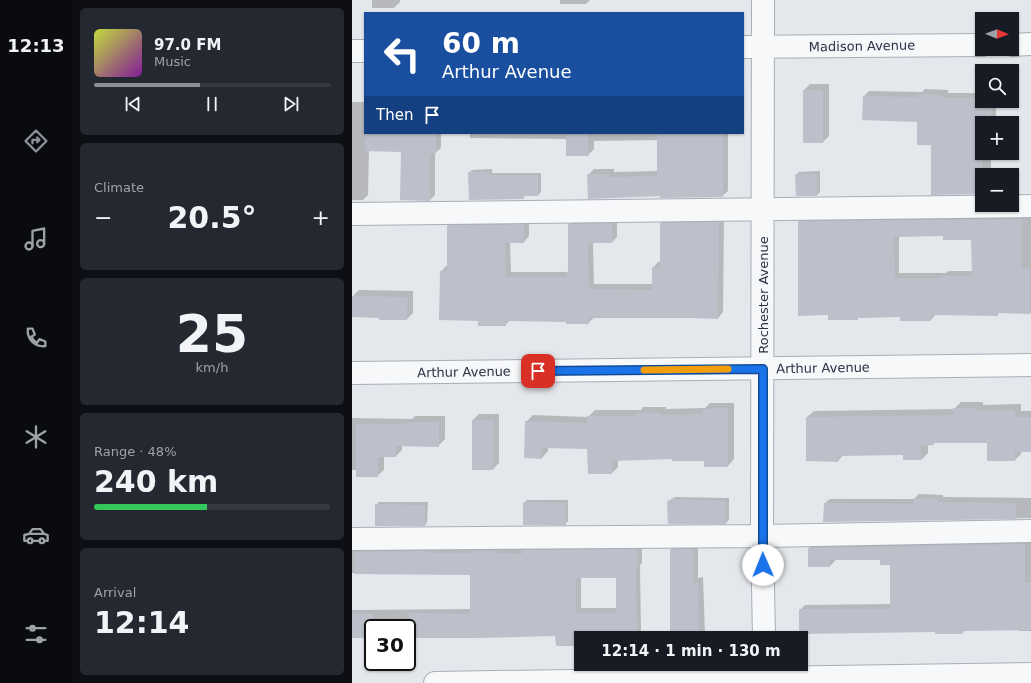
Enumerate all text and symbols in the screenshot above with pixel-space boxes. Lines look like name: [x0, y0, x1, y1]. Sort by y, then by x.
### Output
north arrow: [975, 12, 1019, 56]
map controls: [975, 12, 1019, 212]
text: 60 m: [442, 27, 520, 60]
icon: left: [376, 28, 428, 80]
text: 12:13: [7, 35, 65, 56]
text: 97.0 FM: [154, 36, 221, 54]
street label: Madison Avenue: [809, 38, 915, 54]
text: Music: [154, 54, 191, 69]
text: Arthur Avenue: [442, 61, 572, 82]
button: search: [975, 64, 1019, 108]
icon: previous: [122, 93, 144, 115]
icon: pause: [201, 93, 223, 115]
icon: next: [280, 93, 302, 115]
icon: arrive: [421, 104, 443, 126]
text: Then: [376, 106, 413, 124]
button: +: [975, 116, 1019, 160]
icon: directions: [22, 127, 50, 155]
button: −: [975, 168, 1019, 212]
text: Climate: [94, 180, 144, 195]
text: 20.5°: [167, 200, 257, 235]
text: −: [94, 205, 112, 230]
text: +: [312, 205, 330, 230]
icon: music: [22, 225, 50, 253]
street label: Rochester Avenue: [756, 236, 771, 354]
text: 25: [176, 304, 248, 364]
icon: phone: [22, 324, 50, 352]
pin: [521, 354, 555, 388]
text: km/h: [196, 360, 228, 375]
icon: arrive: [527, 360, 549, 382]
street label: Arthur Avenue: [776, 360, 870, 376]
street label: Arthur Avenue: [417, 364, 511, 380]
icon: climate: [22, 423, 50, 451]
text: Range · 48%: [94, 444, 177, 459]
text: 240 km: [94, 464, 218, 499]
icon: car: [22, 521, 50, 549]
position arrow: [742, 544, 784, 586]
text: Arrival: [94, 585, 136, 600]
text: 12:14: [94, 605, 190, 640]
speed limit sign: 30: [364, 619, 416, 671]
icon: filters: [22, 620, 50, 648]
text: 12:14 · 1 min · 130 m: [601, 642, 781, 660]

